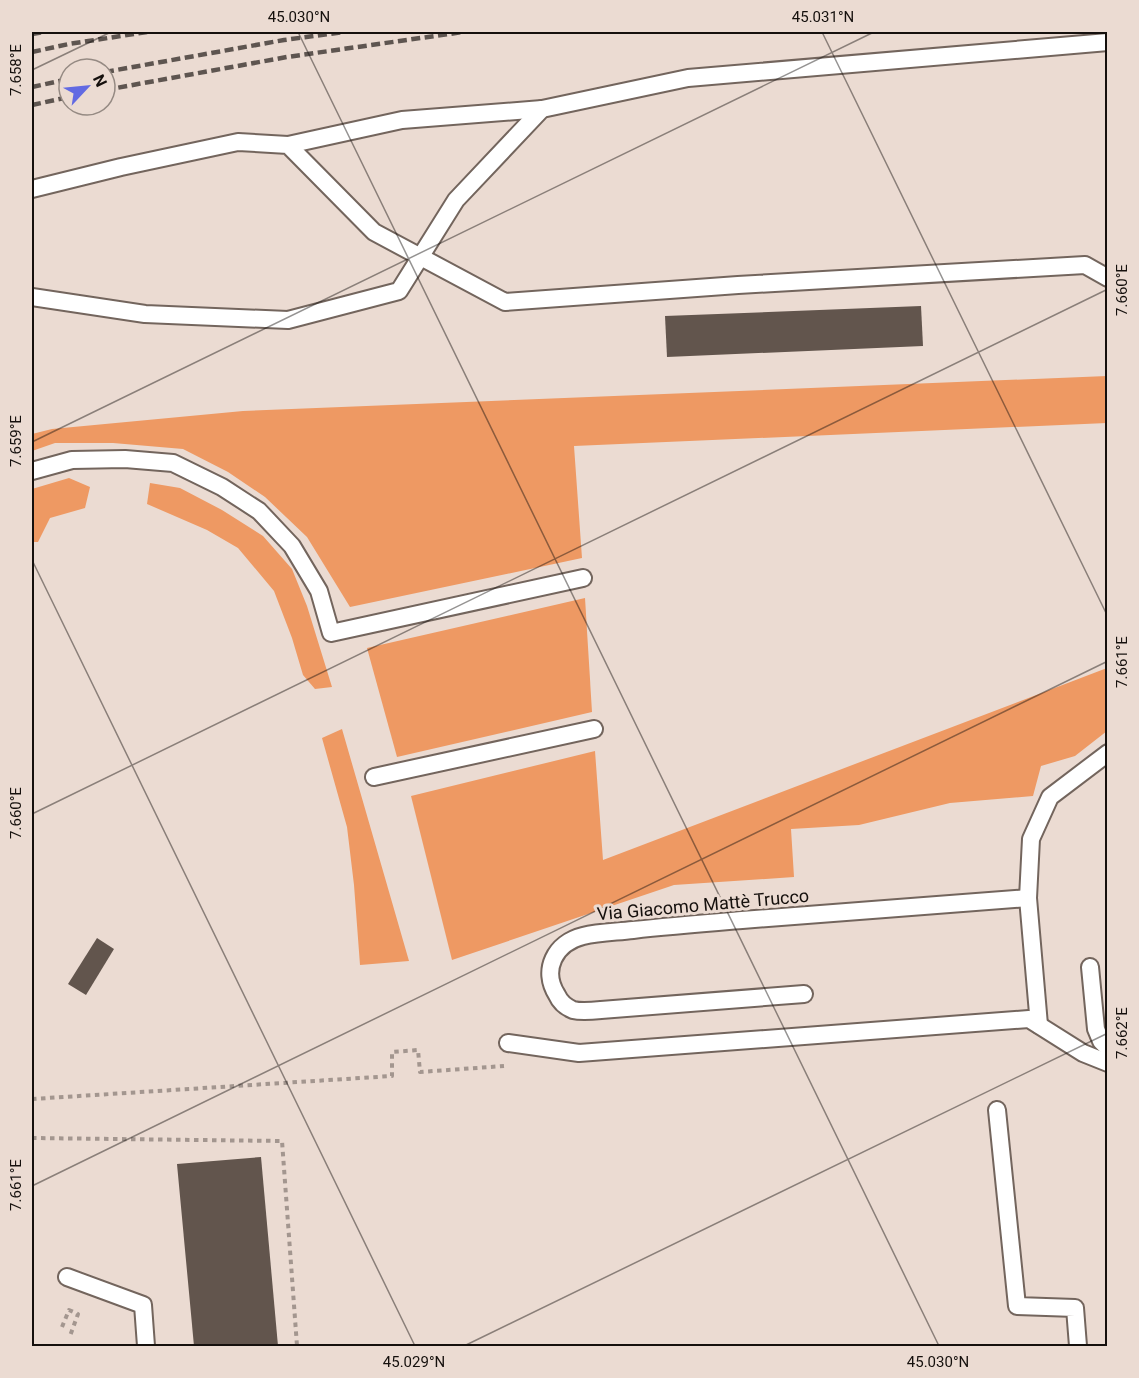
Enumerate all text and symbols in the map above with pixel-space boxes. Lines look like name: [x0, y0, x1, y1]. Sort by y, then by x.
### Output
text: 45.030°N: [268, 8, 330, 26]
text: 45.031°N: [792, 8, 854, 26]
text: 7.658°E: [7, 44, 25, 96]
north arrow: [57, 57, 117, 117]
text: N: [89, 71, 111, 90]
text: 7.660°E: [1113, 264, 1131, 316]
text: 7.659°E: [7, 415, 25, 467]
text: 7.661°E: [1113, 636, 1131, 688]
text: 7.660°E: [7, 787, 25, 839]
street label: Via Giacomo Mattè Trucco: [596, 885, 810, 924]
text: 7.662°E: [1113, 1007, 1131, 1059]
text: 7.661°E: [7, 1159, 25, 1211]
text: 45.029°N: [383, 1353, 445, 1371]
text: 45.030°N: [907, 1353, 969, 1371]

